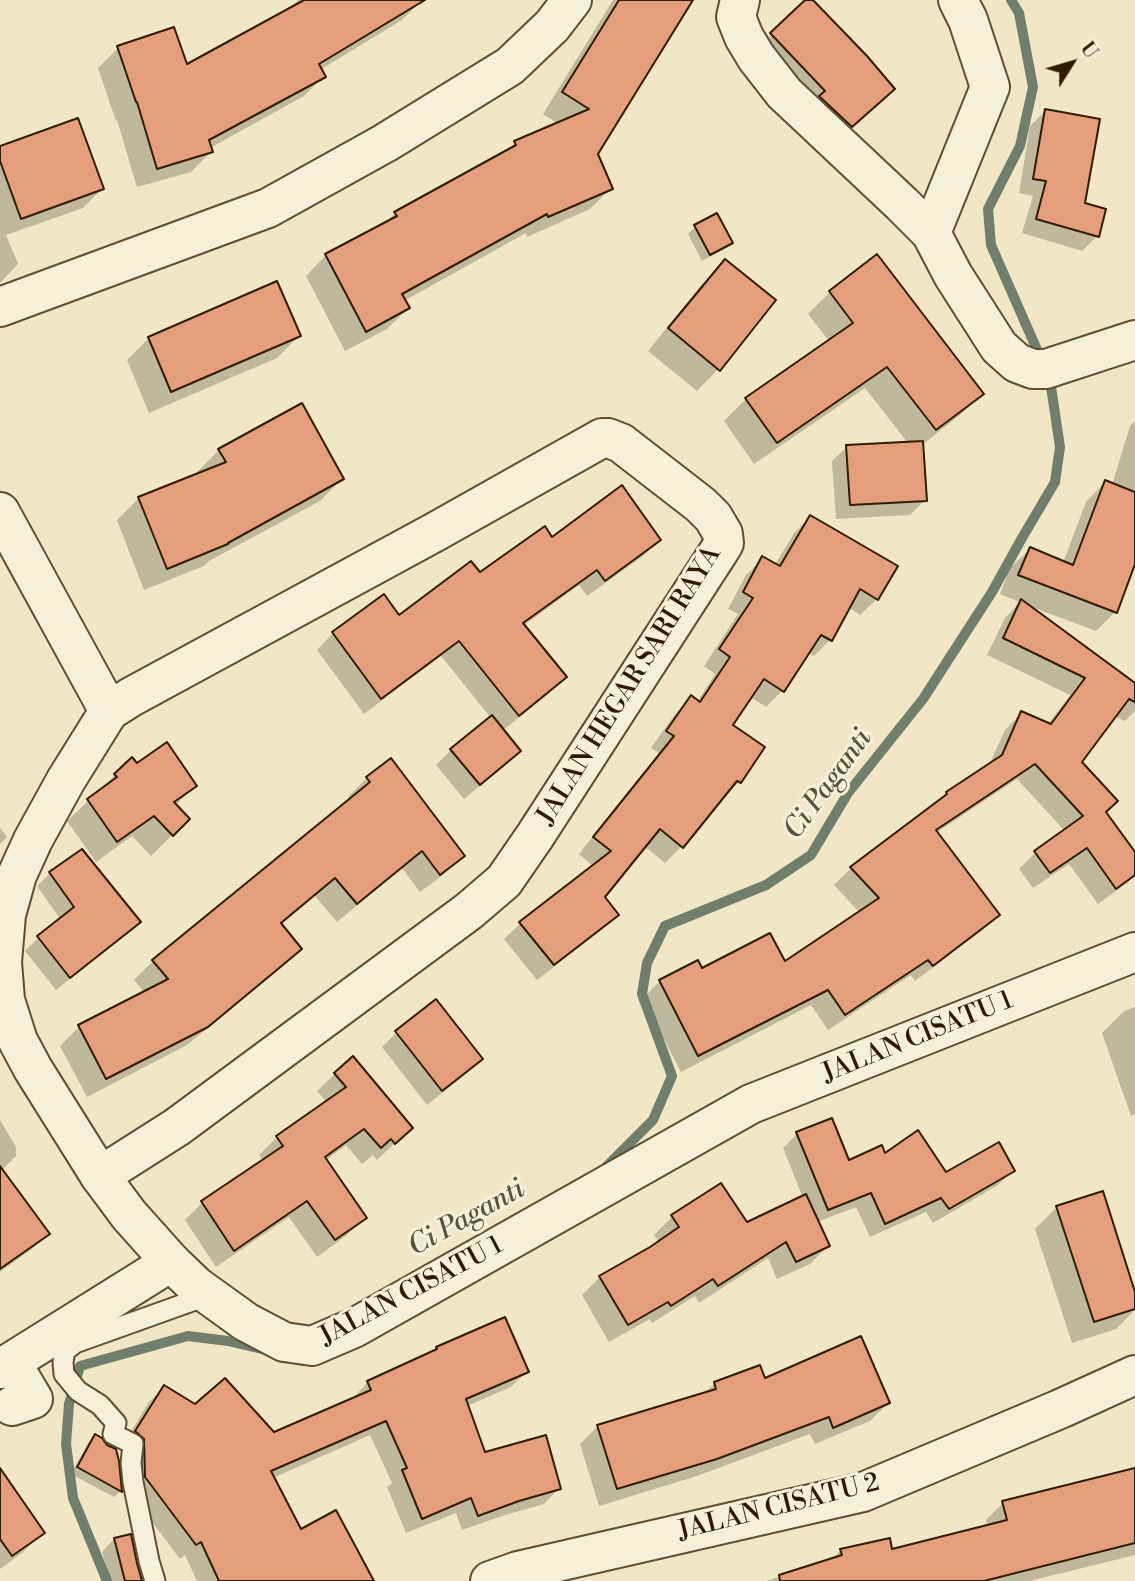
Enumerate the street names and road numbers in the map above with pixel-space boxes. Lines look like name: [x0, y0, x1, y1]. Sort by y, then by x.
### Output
street label: JALAN HEGAR SARI RAYA: [531, 541, 729, 831]
street label: JALAN CISATU 1: [818, 986, 1018, 1090]
street label: JALAN CISATU 1: [315, 1231, 509, 1353]
street label: JALAN CISATU 2: [675, 1468, 883, 1548]

